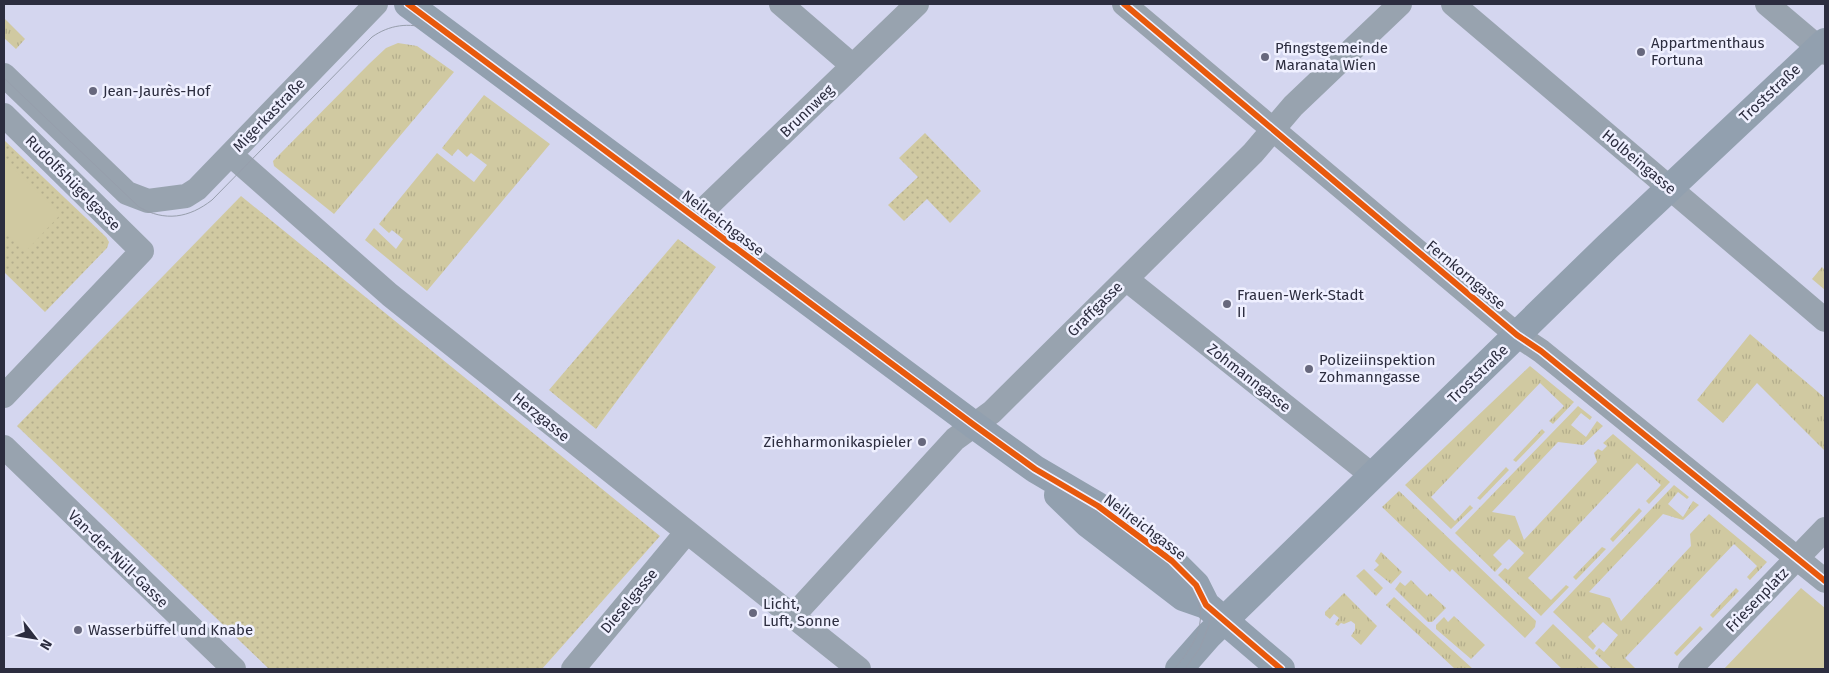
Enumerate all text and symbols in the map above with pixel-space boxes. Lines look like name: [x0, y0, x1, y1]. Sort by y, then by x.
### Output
place label: Appartmenthaus Fortuna: [1651, 34, 1765, 69]
place label: Pfingstgemeinde Maranata Wien: [1275, 39, 1388, 74]
marker: Appartmenthaus Fortuna: [1635, 46, 1647, 58]
marker: Pfingstgemeinde Maranata Wien: [1259, 51, 1271, 63]
street label: Troststraße: [1736, 60, 1804, 126]
street label: Migerkastraße: [229, 74, 309, 156]
street label: Brunnweg: [776, 81, 838, 141]
place label: Jean-Jaurès-Hof: [103, 82, 211, 100]
marker: Jean-Jaurès-Hof: [87, 85, 99, 97]
street label: Holbeingasse: [1598, 126, 1680, 198]
street label: Rudolfshügelgasse: [22, 132, 124, 234]
street label: Neilreichgasse: [678, 186, 768, 260]
street label: Fernkorngasse: [1423, 237, 1509, 313]
street label: Graffgasse: [1064, 278, 1126, 340]
place label: Frauen-Werk-Stadt II: [1237, 286, 1364, 321]
marker: Frauen-Werk-Stadt II: [1221, 298, 1233, 310]
street label: Zohmanngasse: [1204, 340, 1294, 416]
street label: Troststraße: [1444, 341, 1512, 407]
place label: Polizeiinspektion Zohmanngasse: [1319, 351, 1436, 386]
marker: Polizeiinspektion Zohmanngasse: [1303, 363, 1315, 375]
street label: Herzgasse: [509, 389, 573, 445]
place label: Ziehharmonikaspieler: [764, 433, 912, 451]
marker: Ziehharmonikaspieler: [916, 436, 928, 448]
street label: Neilreichgasse: [1100, 490, 1190, 564]
street label: Van-der-Nüll-Gasse: [64, 507, 172, 611]
street label: Friesenplatz: [1722, 564, 1792, 636]
street label: Dieselgasse: [597, 565, 661, 637]
place label: Licht, Luft, Sonne: [763, 595, 840, 630]
marker: Licht, Luft, Sonne: [747, 607, 759, 619]
north arrow: [10, 613, 60, 663]
place label: Wasserbüffel und Knabe: [88, 621, 253, 639]
marker: Wasserbüffel und Knabe: [72, 624, 84, 636]
text: N: [36, 636, 55, 653]

